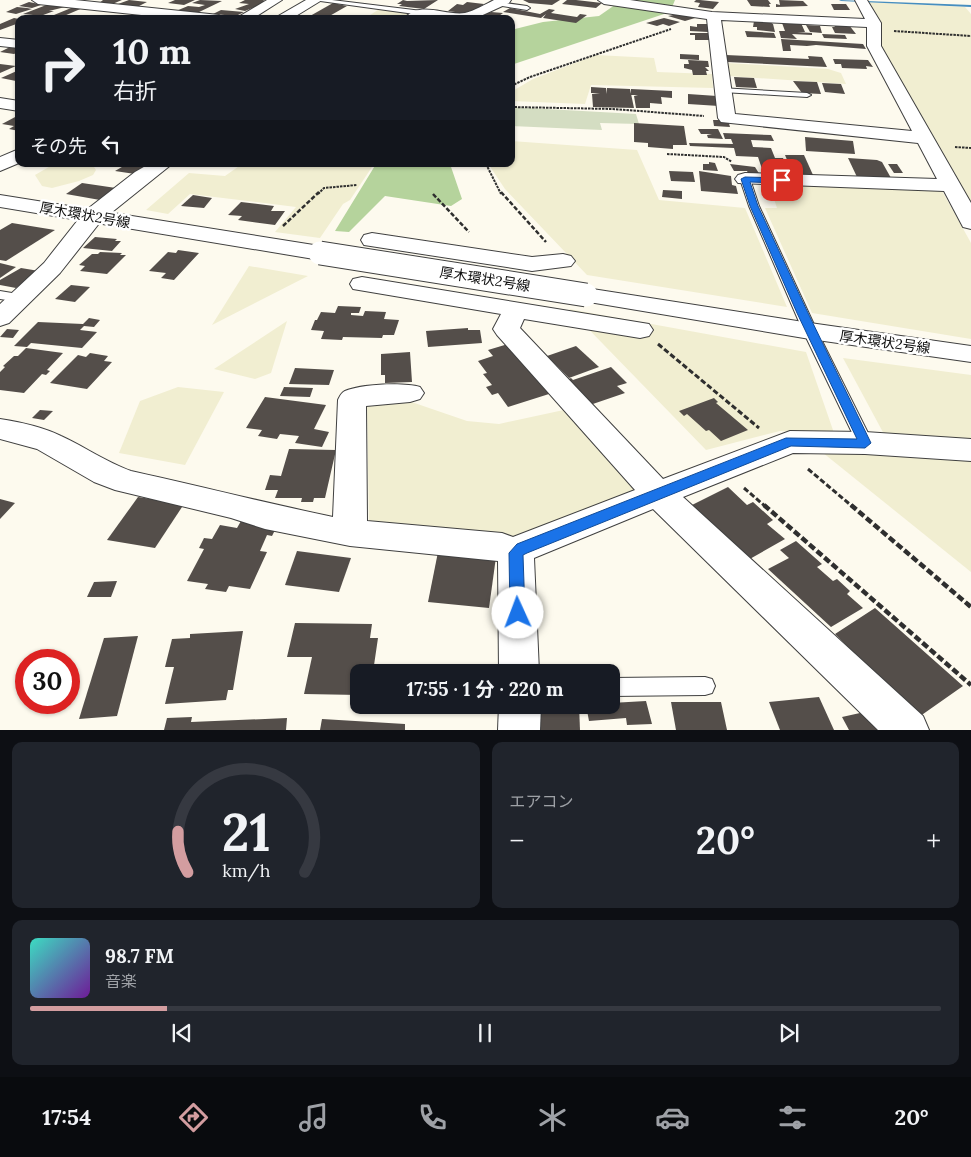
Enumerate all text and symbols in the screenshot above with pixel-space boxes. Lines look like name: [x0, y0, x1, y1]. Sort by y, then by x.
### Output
text: 10 m: [113, 29, 191, 74]
icon: right: [30, 35, 95, 100]
text: 右折: [113, 77, 157, 105]
icon: left: [97, 130, 125, 158]
text: その先: [30, 134, 87, 158]
pin: [761, 159, 803, 201]
icon: arrive: [768, 166, 796, 194]
street label: 厚木環状2号線: [38, 198, 132, 232]
street label: 厚木環状2号線: [438, 263, 532, 295]
street label: 厚木環状2号線: [838, 327, 932, 357]
position arrow: [491, 586, 543, 638]
speed limit sign: 30: [15, 649, 80, 714]
text: 17:55 · 1 分 · 220 m: [407, 677, 564, 701]
text: エアコン: [510, 791, 574, 811]
text: 21: [221, 799, 270, 865]
text: 20°: [696, 816, 755, 864]
text: −: [510, 823, 524, 859]
text: +: [926, 823, 941, 859]
text: km/h: [222, 859, 270, 882]
text: 98.7 FM: [105, 944, 174, 968]
text: 音楽: [105, 971, 137, 991]
icon: previous: [168, 1019, 196, 1047]
icon: pause: [471, 1019, 499, 1047]
icon: next: [775, 1019, 803, 1047]
icon: directions: [176, 1100, 211, 1135]
icon: music: [296, 1100, 331, 1135]
icon: phone: [415, 1100, 450, 1135]
icon: climate: [535, 1100, 570, 1135]
icon: car: [655, 1100, 690, 1135]
icon: filters: [775, 1100, 810, 1135]
text: 17:54: [42, 1103, 91, 1131]
text: 20°: [894, 1103, 929, 1131]

